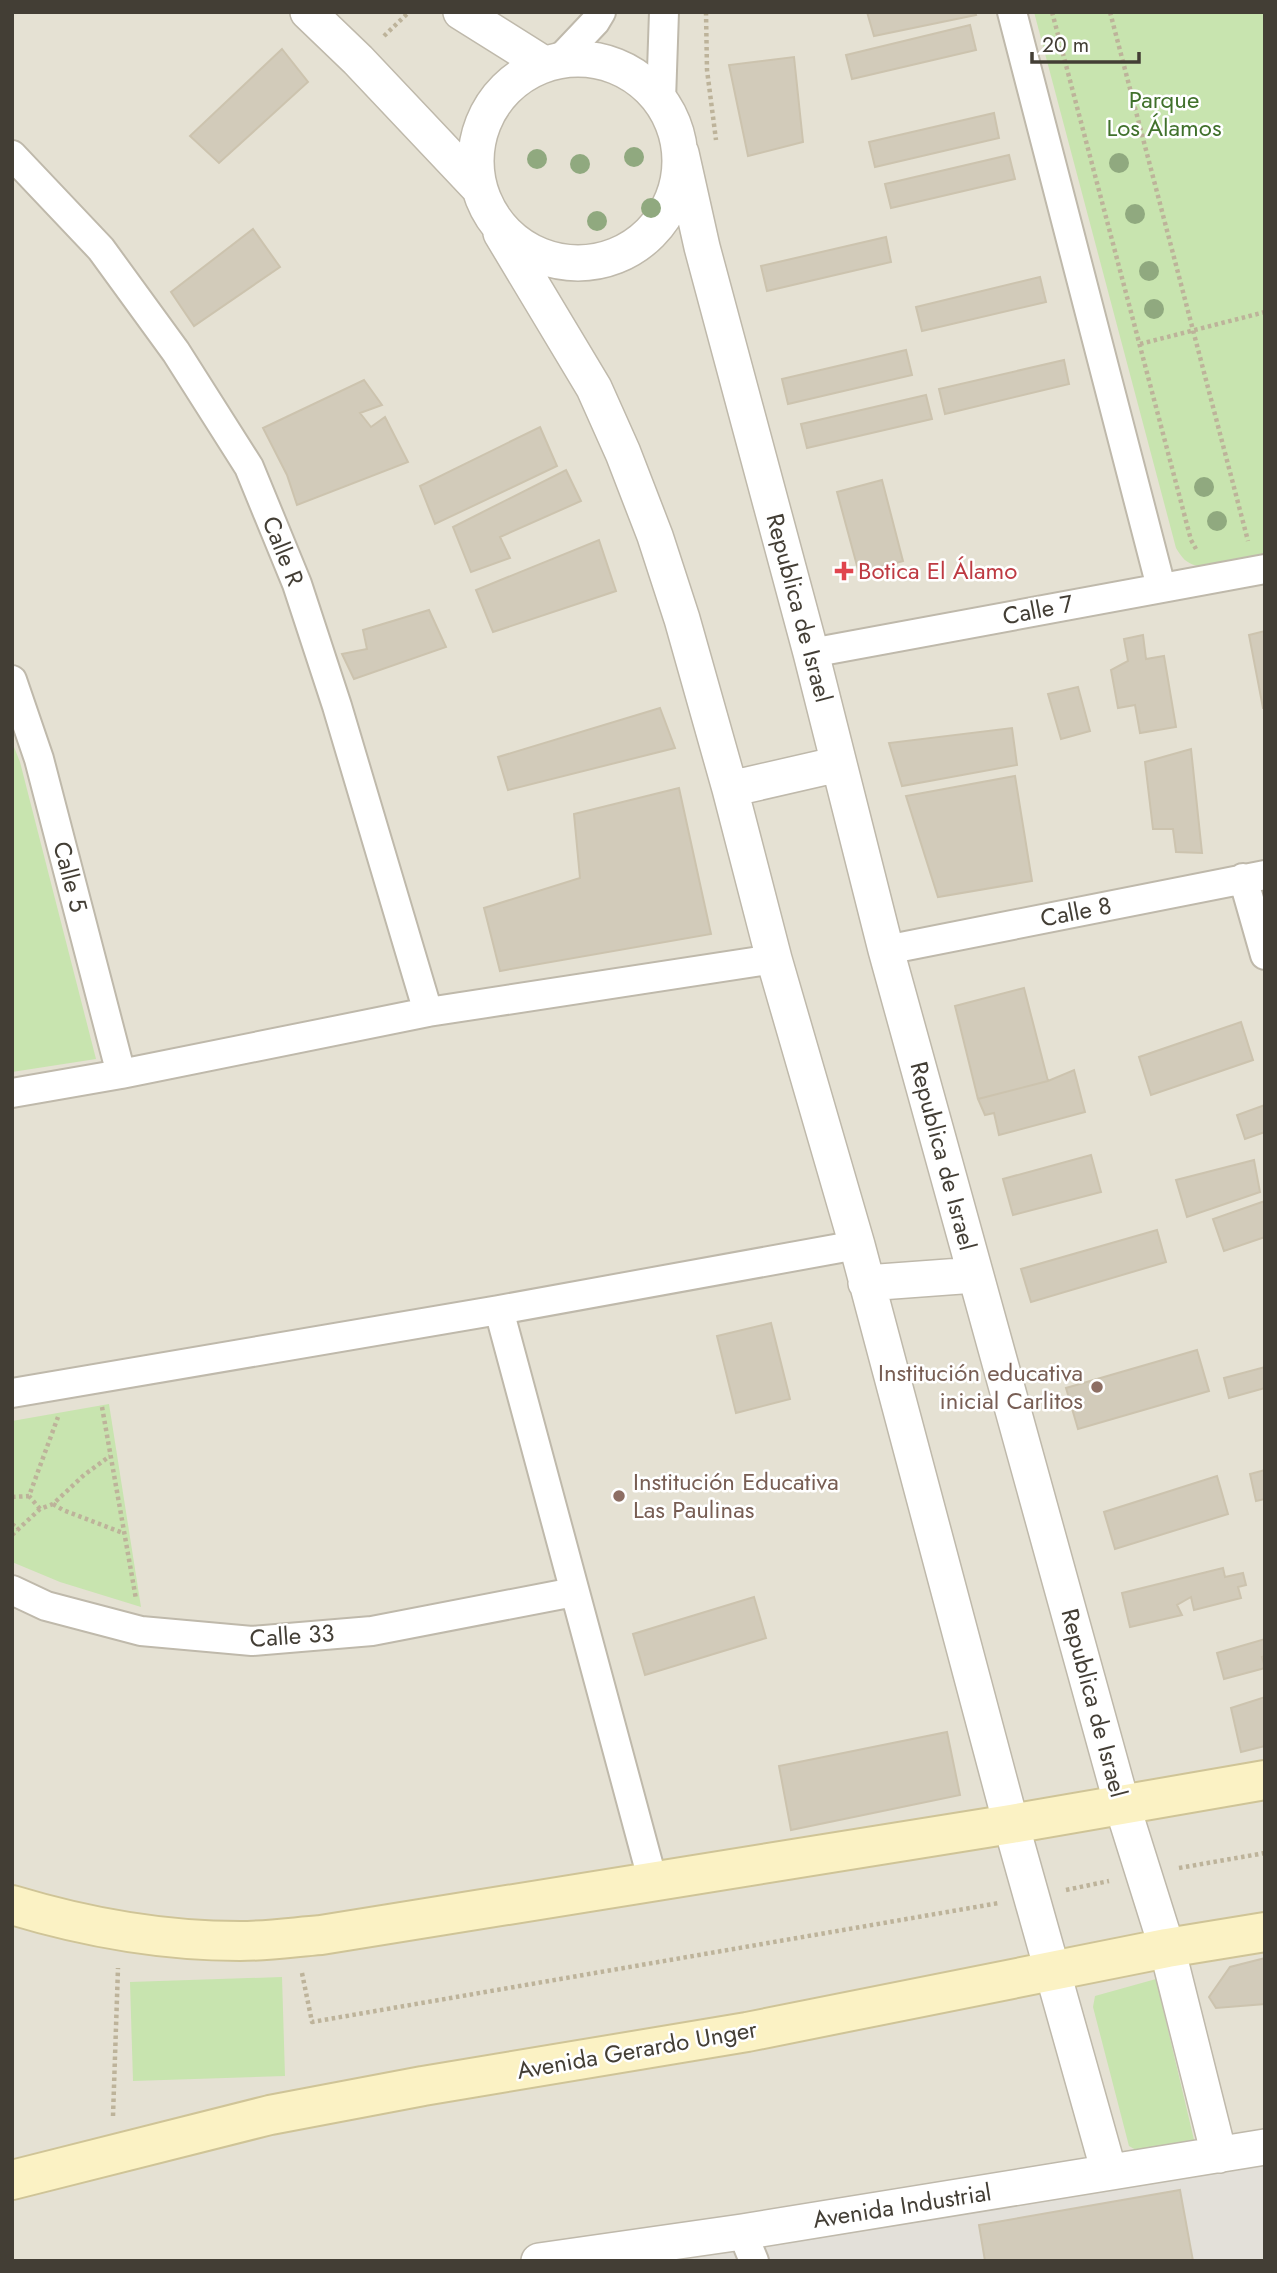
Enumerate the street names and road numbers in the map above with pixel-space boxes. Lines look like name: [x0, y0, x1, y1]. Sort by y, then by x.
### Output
street label: Republica de Israel: [757, 510, 842, 706]
street label: Calle R: [254, 511, 313, 591]
street label: Calle 7: [1000, 585, 1077, 633]
street label: Calle 5: [44, 838, 97, 916]
street label: Calle 8: [1037, 887, 1114, 936]
street label: Republica de Israel: [901, 1058, 986, 1254]
street label: Republica de Israel: [1052, 1605, 1137, 1801]
street label: Calle 33: [248, 1615, 335, 1656]
street label: Avenida Gerardo Unger: [514, 2011, 761, 2088]
street label: Avenida Industrial: [810, 2174, 994, 2237]

